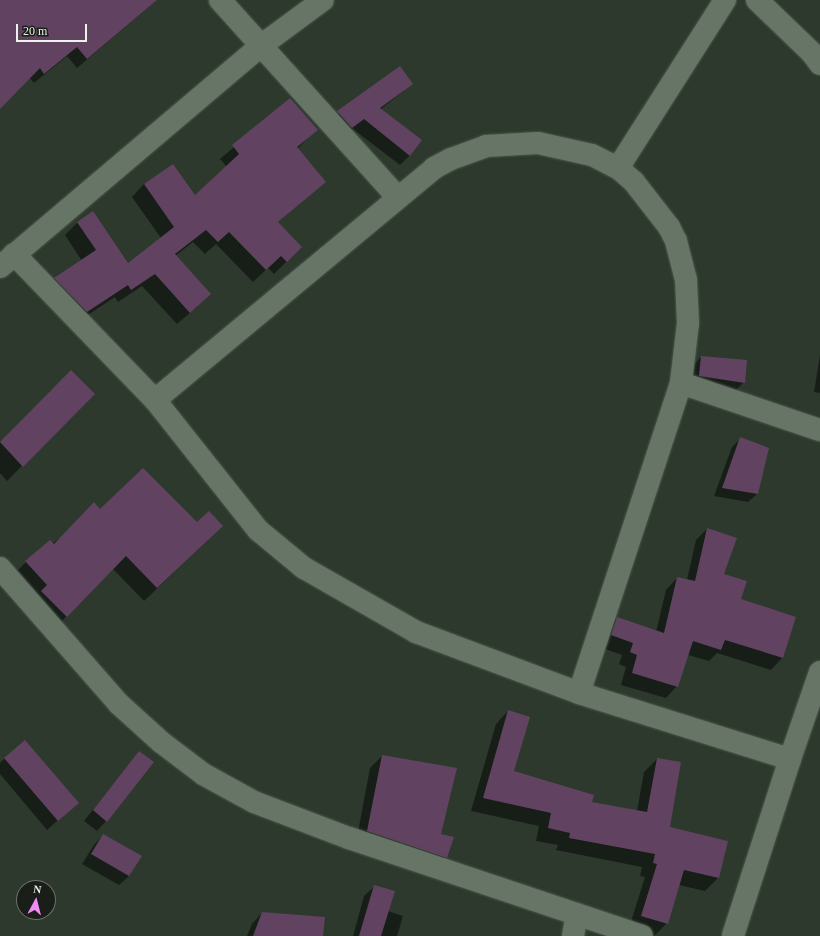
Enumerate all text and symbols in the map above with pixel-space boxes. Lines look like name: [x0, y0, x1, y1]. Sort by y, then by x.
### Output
scale bar: [18, 16, 89, 42]
text: 20 m: [23, 24, 47, 38]
north arrow: [16, 880, 56, 920]
text: N: [33, 883, 42, 896]

